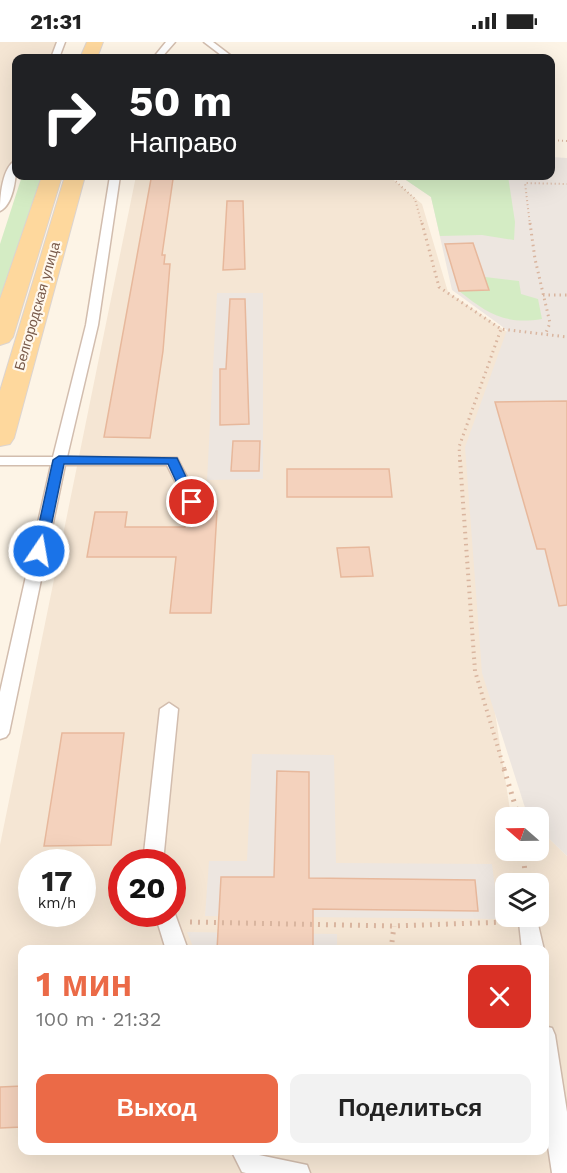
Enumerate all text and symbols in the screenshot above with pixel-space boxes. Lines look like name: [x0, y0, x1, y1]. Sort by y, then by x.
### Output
text: 21:31: [30, 9, 82, 34]
text: 50 m: [129, 77, 232, 126]
icon: right: [30, 78, 108, 156]
text: Направо: [129, 127, 237, 159]
street label: Белгородская улица: [11, 240, 63, 372]
pin: [166, 476, 217, 527]
icon: arrive: [175, 485, 208, 518]
position arrow: [7.0, 519, 71.0, 583]
north arrow: [495, 807, 549, 861]
map controls: [495, 807, 549, 927]
speed limit sign: 20: [108, 849, 186, 927]
text: 17: [41, 863, 73, 898]
button: layers: [495, 873, 549, 927]
text: km/h: [38, 894, 76, 912]
text: 1 мин: [36, 963, 132, 1005]
button: close: [468, 965, 531, 1028]
text: 100 m · 21:32: [36, 1007, 161, 1031]
button: Выход: [36, 1074, 278, 1143]
button: Поделиться: [290, 1074, 531, 1143]

